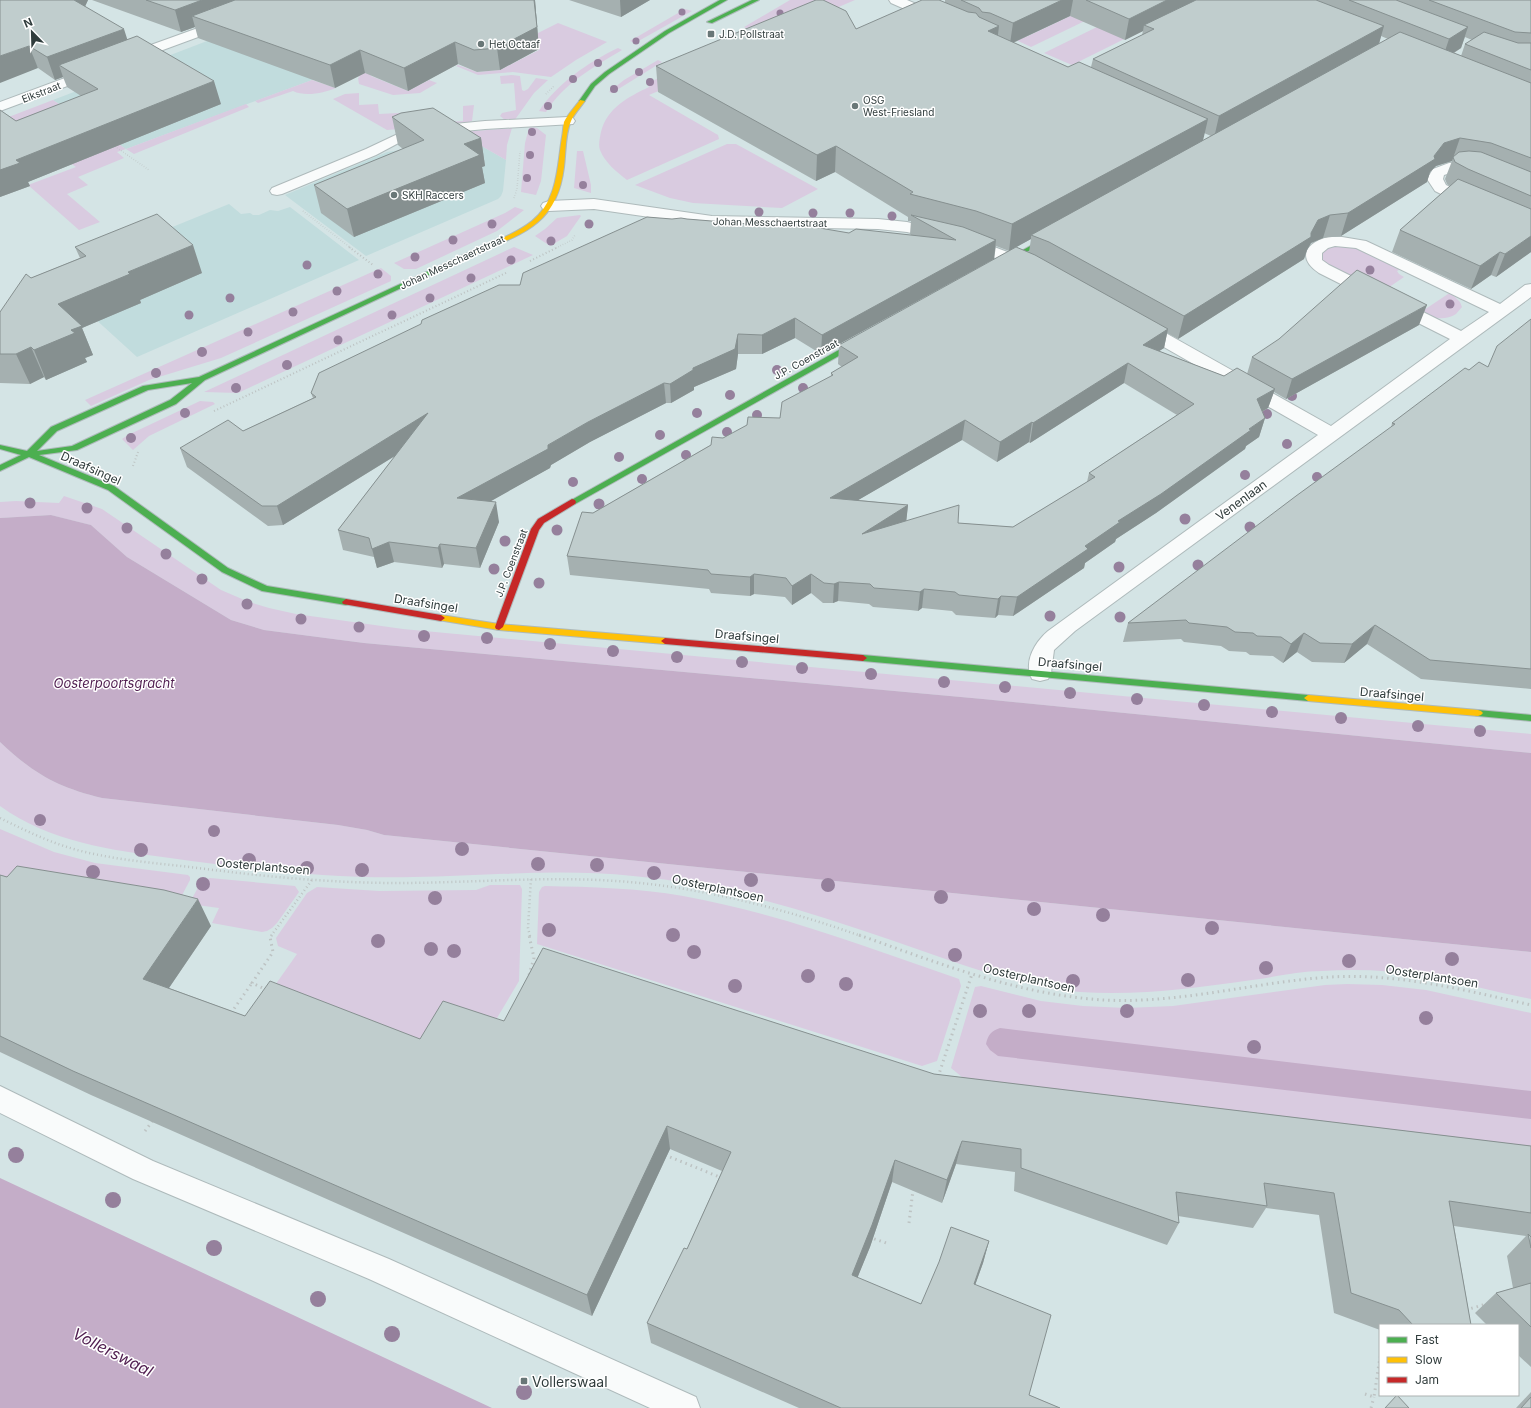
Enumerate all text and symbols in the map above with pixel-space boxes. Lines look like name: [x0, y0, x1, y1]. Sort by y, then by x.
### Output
north arrow: [12, 12, 52, 52]
text: N: [21, 15, 35, 31]
place label: J.D. Pollstraat: [719, 28, 784, 40]
marker: J.D. Pollstraat: [706, 29, 716, 39]
place label: Het Octaaf: [489, 38, 540, 50]
marker: Het Octaaf: [476, 39, 486, 49]
street label: Eikstraat: [20, 79, 63, 105]
place label: OSG West-Friesland: [863, 94, 934, 118]
marker: OSG West-Friesland: [850, 101, 860, 111]
place label: SKH Raccers: [402, 189, 464, 201]
marker: SKH Raccers: [389, 190, 399, 200]
street label: Johan Messchaertstraat: [713, 215, 828, 229]
street label: Johan Messchaertstraat: [398, 232, 507, 292]
street label: J.P. Coenstraat: [772, 336, 841, 382]
street label: Draafsingel: [59, 448, 123, 488]
street label: Venenlaan: [1213, 476, 1269, 524]
street label: J.P. Coenstraat: [493, 527, 530, 599]
street label: Draafsingel: [393, 591, 459, 615]
street label: Draafsingel: [714, 626, 780, 646]
street label: Draafsingel: [1037, 654, 1103, 674]
water label: Oosterpoortsgracht: [53, 675, 175, 691]
street label: Draafsingel: [1359, 684, 1425, 704]
street label: Oosterplantsoen: [216, 854, 310, 878]
street label: Oosterplantsoen: [671, 871, 765, 905]
street label: Oosterplantsoen: [982, 960, 1076, 996]
street label: Oosterplantsoen: [1385, 961, 1479, 991]
water label: Vollerswaal: [69, 1323, 157, 1381]
legend: [1379, 1324, 1519, 1396]
text: Fast: [1415, 1332, 1439, 1347]
text: Slow: [1415, 1352, 1443, 1367]
text: Jam: [1415, 1372, 1439, 1387]
place label: Vollerswaal: [532, 1373, 608, 1390]
marker: Vollerswaal: [519, 1376, 529, 1386]

